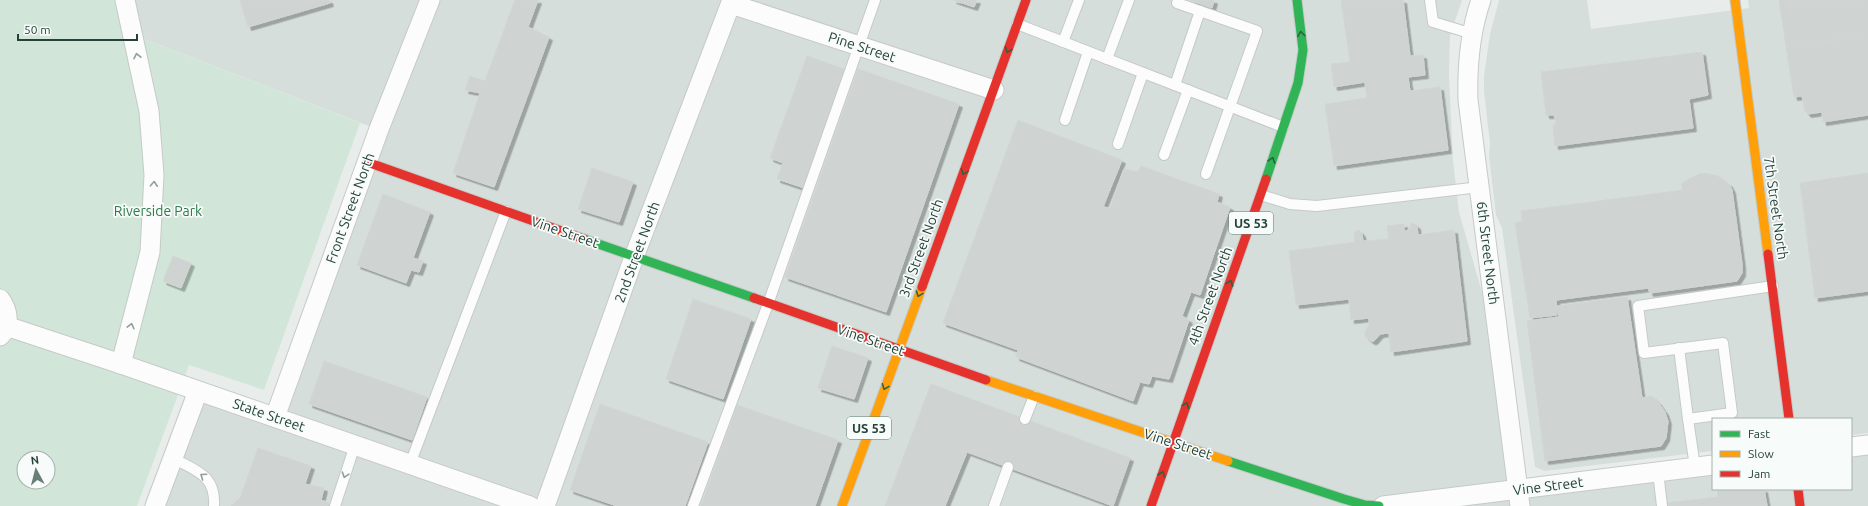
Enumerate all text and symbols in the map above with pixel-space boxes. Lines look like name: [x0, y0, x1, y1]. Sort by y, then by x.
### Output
scale bar: [18, 16, 137, 42]
text: 50 m: [24, 23, 51, 36]
street label: Pine Street: [826, 29, 898, 66]
one-way arrow: [1297, 31, 1306, 38]
one-way arrow: [1004, 46, 1012, 53]
one-way arrow: [133, 53, 141, 59]
street label: Front Street North: [323, 150, 377, 266]
street label: 7th Street North: [1761, 155, 1791, 261]
one-way arrow: [1268, 157, 1276, 164]
one-way arrow: [960, 168, 968, 175]
one-way arrow: [149, 181, 158, 187]
street label: 3rd Street North: [896, 196, 946, 300]
street label: 2nd Street North: [611, 199, 663, 305]
street label: 6th Street North: [1474, 200, 1502, 306]
park label: Riverside Park: [114, 203, 202, 219]
road number: US 53: [1229, 212, 1273, 234]
street label: Vine Street: [529, 213, 602, 251]
street label: 4th Street North: [1185, 244, 1235, 348]
one-way arrow: [1225, 279, 1233, 286]
one-way arrow: [915, 290, 924, 297]
street label: Vine Street: [835, 321, 908, 359]
one-way arrow: [126, 323, 135, 330]
one-way arrow: [881, 383, 889, 390]
street label: State Street: [231, 395, 308, 435]
one-way arrow: [1181, 402, 1190, 409]
road number: US 53: [847, 417, 891, 439]
legend: [1712, 418, 1852, 490]
street label: Vine Street: [1142, 425, 1215, 463]
text: Fast: [1748, 427, 1770, 440]
text: Slow: [1748, 447, 1774, 460]
north arrow: [16, 450, 56, 490]
text: N: [30, 454, 40, 467]
text: Jam: [1748, 467, 1770, 480]
one-way arrow: [1157, 471, 1166, 478]
one-way arrow: [341, 472, 350, 479]
one-way arrow: [200, 474, 207, 481]
street label: Vine Street: [1512, 474, 1585, 498]

